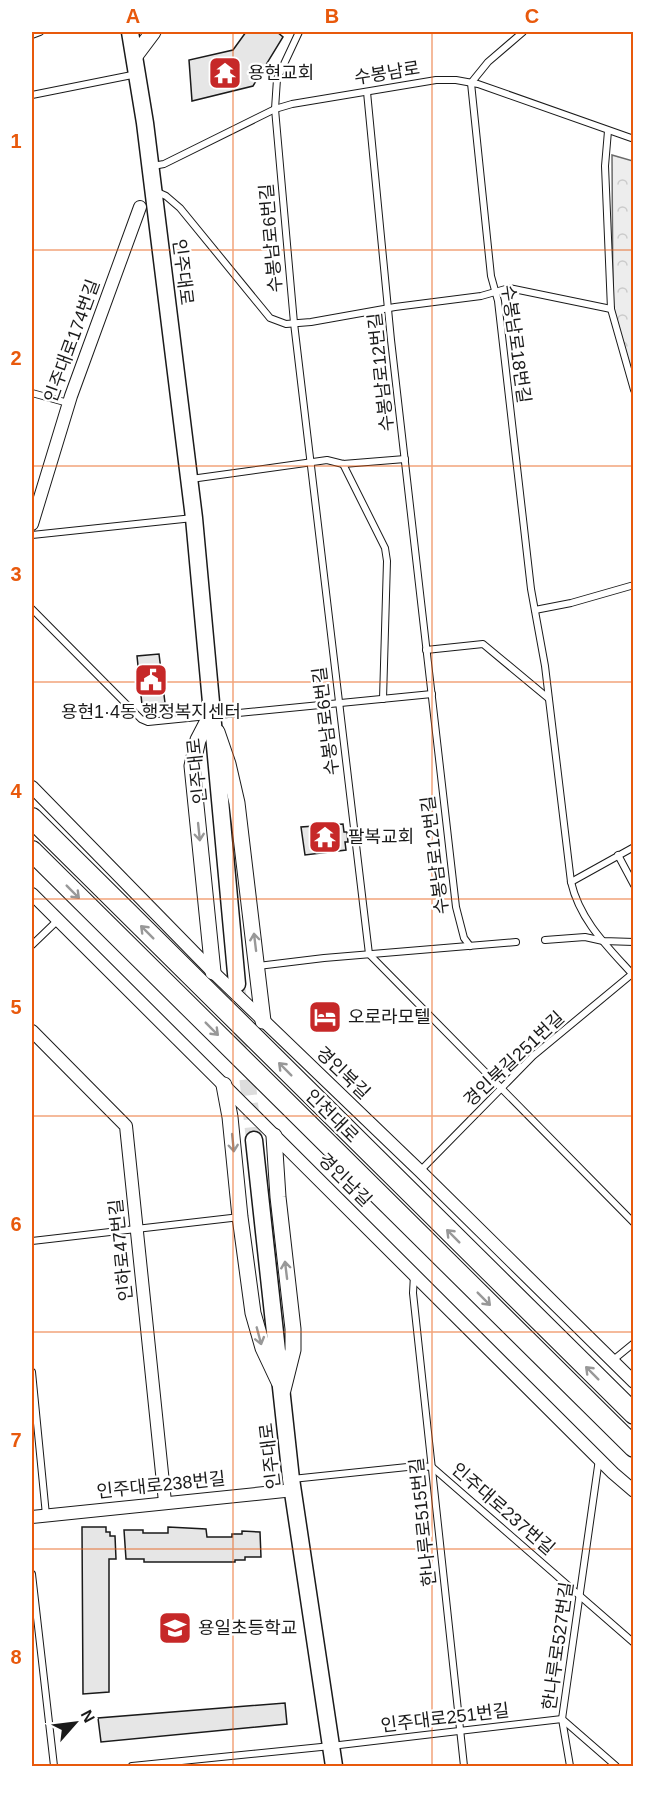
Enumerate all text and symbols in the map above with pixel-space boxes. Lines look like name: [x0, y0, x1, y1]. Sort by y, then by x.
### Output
text: A: [126, 5, 140, 27]
text: B: [325, 5, 339, 27]
text: C: [525, 5, 539, 27]
temple icon: 용현교회: [207, 55, 243, 91]
street label: 수봉남로: [353, 58, 421, 88]
place label: 용현교회: [248, 63, 314, 83]
text: 1: [10, 130, 22, 152]
street label: 수봉남로6번길: [256, 183, 286, 293]
street label: 인주대로: [169, 238, 197, 306]
street label: 인주대로174번길: [40, 277, 104, 405]
street label: 수봉남로18번길: [498, 283, 534, 405]
street label: 수봉남로12번길: [365, 312, 397, 432]
text: 2: [10, 347, 22, 369]
text: 3: [10, 563, 22, 585]
public building icon: 용현1·4동 행정복지센터: [133, 662, 169, 698]
street label: 수봉남로6번길: [309, 666, 343, 776]
place label: 용현1·4동 행정복지센터: [61, 702, 241, 722]
street label: 인주대로: [184, 737, 210, 805]
text: 4: [10, 780, 22, 802]
street label: 수봉남로12번길: [418, 795, 452, 915]
temple icon: 팔복교회: [307, 819, 343, 855]
one-way arrow: [194, 822, 205, 842]
place label: 팔복교회: [348, 827, 414, 847]
one-way arrow: [66, 884, 81, 899]
one-way arrow: [139, 924, 154, 939]
one-way arrow: [249, 933, 260, 953]
text: 5: [10, 996, 22, 1018]
hotel icon: 오로라모텔: [307, 999, 343, 1035]
place label: 오로라모텔: [348, 1007, 431, 1027]
street label: 경인북길251번길: [460, 1008, 568, 1110]
one-way arrow: [204, 1022, 219, 1036]
street label: 경인북길: [312, 1043, 374, 1103]
one-way arrow: [278, 1062, 293, 1077]
street label: 인천대로: [302, 1086, 362, 1146]
one-way arrow: [227, 1132, 238, 1152]
street label: 경인남길: [315, 1150, 375, 1210]
street label: 인하로47번길: [106, 1198, 136, 1302]
text: 6: [10, 1213, 22, 1235]
one-way arrow: [446, 1229, 461, 1243]
one-way arrow: [280, 1261, 291, 1281]
one-way arrow: [477, 1292, 492, 1307]
one-way arrow: [254, 1326, 266, 1345]
one-way arrow: [584, 1366, 599, 1381]
street label: 인주대로: [256, 1422, 284, 1490]
text: 7: [10, 1429, 22, 1451]
street label: 한나루로515번길: [406, 1457, 440, 1587]
street label: 인주대로237번길: [448, 1459, 558, 1559]
street label: 인주대로238번길: [96, 1468, 226, 1502]
street label: 한나루로527번길: [539, 1581, 577, 1711]
school or university icon: 용일초등학교: [157, 1610, 193, 1646]
place label: 용일초등학교: [198, 1618, 297, 1638]
text: 8: [10, 1646, 22, 1668]
north arrow: [45, 1693, 105, 1753]
street label: 인주대로251번길: [380, 1700, 510, 1736]
text: N: [78, 1707, 98, 1725]

